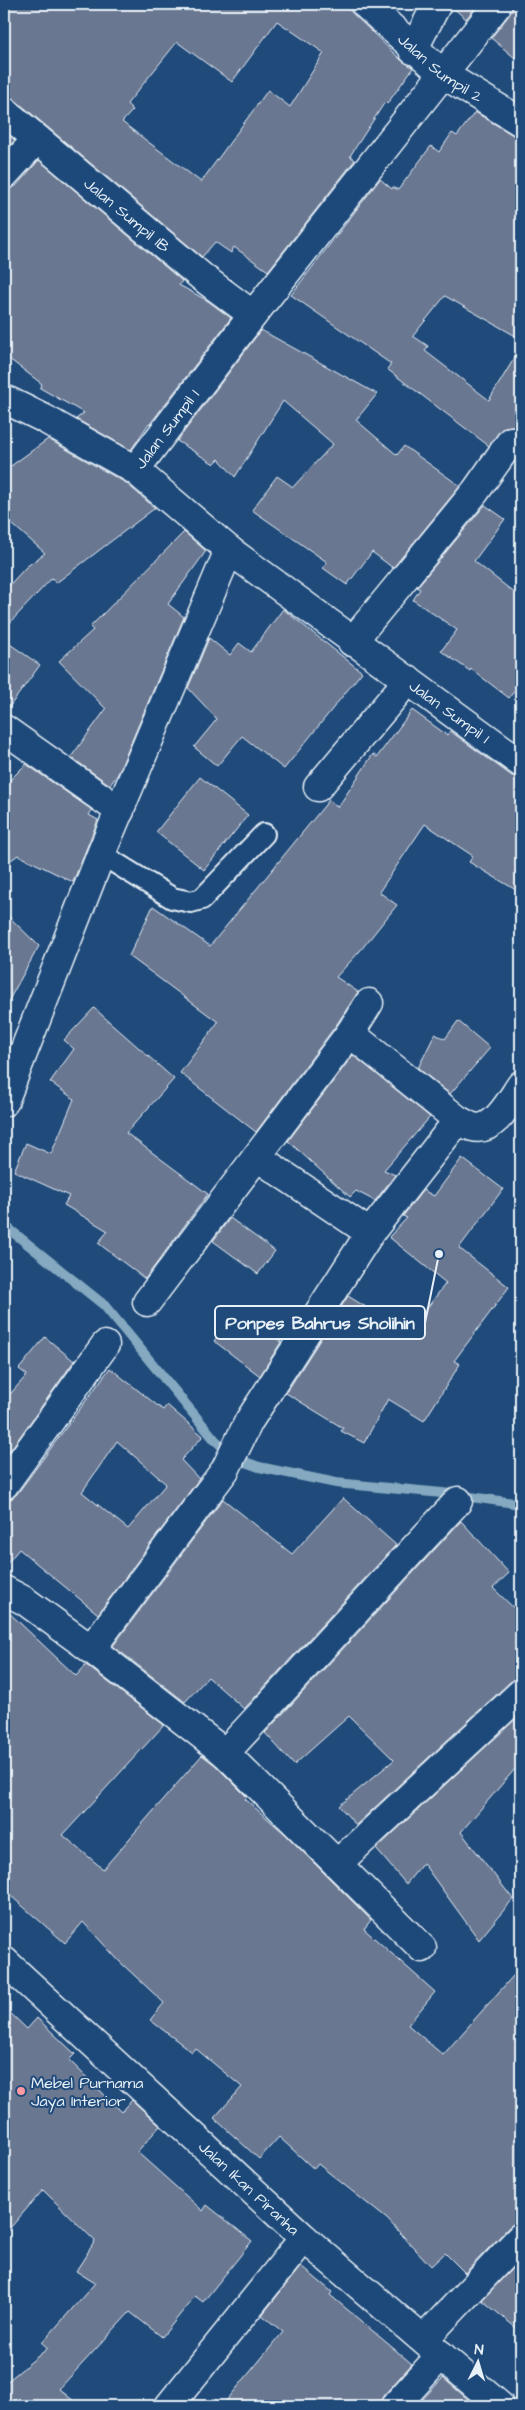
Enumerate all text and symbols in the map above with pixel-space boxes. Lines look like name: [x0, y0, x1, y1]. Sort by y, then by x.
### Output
street label: Jalan Sumpil 2: [393, 29, 487, 108]
street label: Jalan Sumpil 1B: [79, 173, 175, 258]
street label: Jalan Sumpil 1: [130, 385, 205, 474]
street label: Jalan Sumpil 1: [405, 675, 494, 749]
callout: Ponpes Bahrus Sholihin: [215, 1306, 425, 1339]
text: Ponpes Bahrus Sholihin: [225, 1311, 415, 1336]
place label: Mebel Purnama Jaya Interior: [31, 2072, 143, 2113]
marker: Mebel Purnama Jaya Interior: [15, 2085, 27, 2097]
street label: Jalan Ikan Piranha: [193, 2136, 304, 2241]
north arrow: [452, 2338, 502, 2388]
text: N: [474, 2340, 485, 2360]

